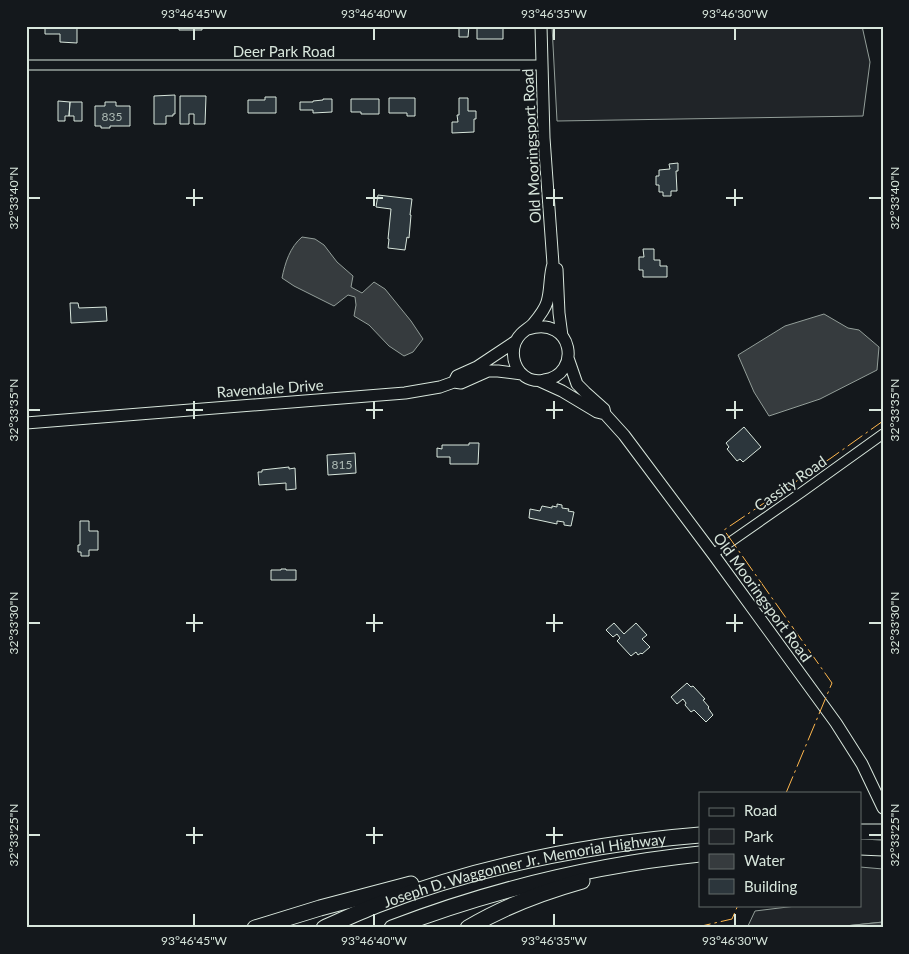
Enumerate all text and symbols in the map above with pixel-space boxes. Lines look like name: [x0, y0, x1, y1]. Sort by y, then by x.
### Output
text: 93°46'45"W: [161, 6, 228, 21]
text: 93°46'40"W: [341, 6, 408, 21]
text: 93°46'35"W: [521, 6, 588, 21]
text: 93°46'30"W: [702, 6, 769, 21]
street label: Deer Park Road: [233, 42, 335, 60]
street label: Old Mooringsport Road: [518, 68, 544, 224]
house number: 835: [102, 109, 122, 124]
text: 32°33'40"N: [6, 167, 21, 229]
text: 32°33'40"N: [887, 167, 902, 229]
street label: Ravendale Drive: [216, 375, 324, 401]
text: 32°33'35"N: [6, 379, 21, 441]
text: 32°33'35"N: [887, 379, 902, 441]
street label: Cassity Road: [750, 452, 830, 514]
house number: 815: [332, 457, 352, 472]
street label: Old Mooringsport Road: [710, 529, 816, 665]
text: 32°33'30"N: [6, 592, 21, 654]
text: 32°33'30"N: [887, 592, 902, 654]
legend: [699, 792, 862, 906]
text: Road: [744, 801, 777, 819]
text: 32°33'25"N: [6, 804, 21, 866]
text: 32°33'25"N: [887, 804, 902, 866]
text: Park: [744, 827, 774, 845]
street label: Joseph D. Waggonner Jr. Memorial Highway: [381, 829, 667, 911]
text: Water: [744, 851, 785, 869]
text: Building: [744, 877, 797, 895]
text: 93°46'45"W: [161, 933, 228, 948]
text: 93°46'40"W: [341, 933, 408, 948]
text: 93°46'35"W: [521, 933, 588, 948]
text: 93°46'30"W: [702, 933, 769, 948]

